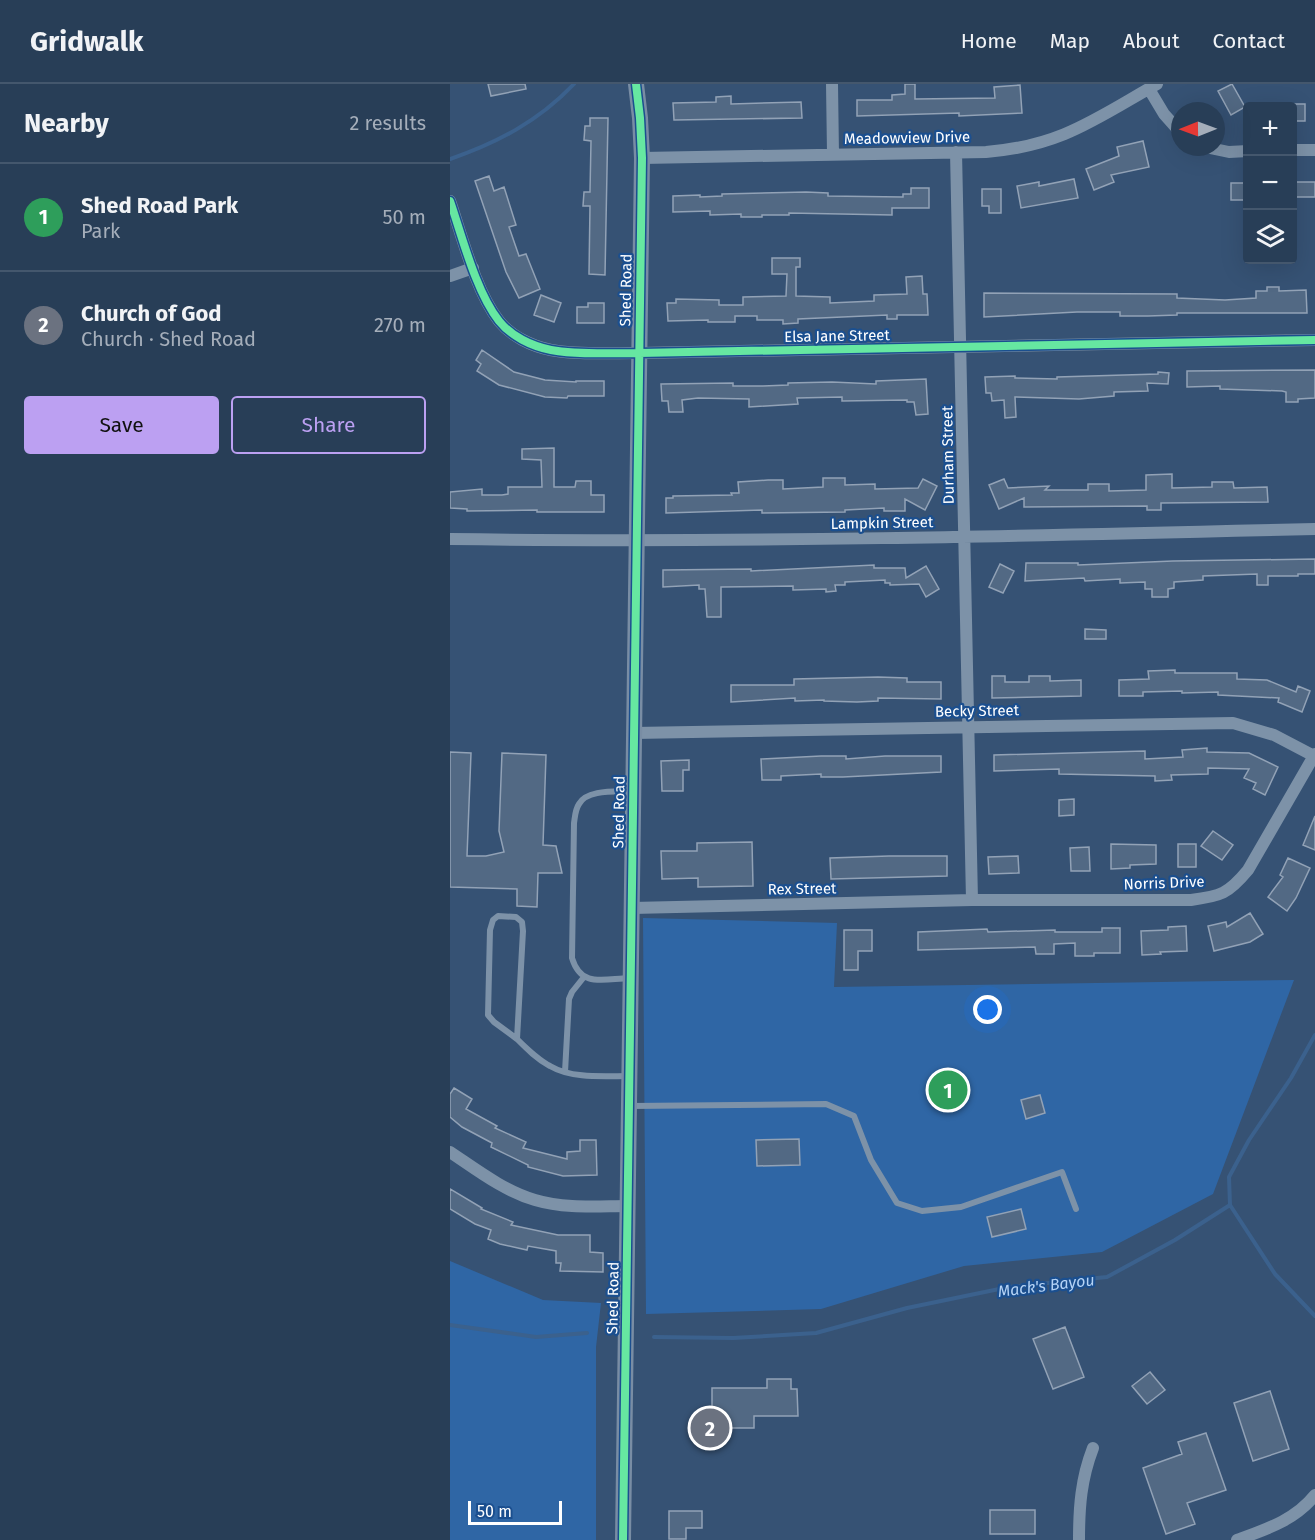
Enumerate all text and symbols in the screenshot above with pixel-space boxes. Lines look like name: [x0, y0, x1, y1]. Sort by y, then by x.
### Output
text: Gridwalk: [30, 25, 143, 58]
text: Home: [961, 28, 1017, 54]
text: Map: [1050, 28, 1090, 54]
text: About: [1123, 28, 1180, 54]
text: Contact: [1213, 28, 1285, 54]
north arrow: [1171, 102, 1225, 156]
map controls: [1243, 102, 1297, 264]
button: +: [1243, 102, 1297, 156]
text: Nearby: [24, 108, 109, 139]
text: 2 results: [349, 111, 426, 135]
street label: Meadowview Drive: [844, 128, 970, 148]
button: −: [1243, 156, 1297, 210]
text: Shed Road Park: [81, 192, 238, 219]
text: 1: [39, 205, 48, 229]
text: 50 m: [382, 205, 426, 229]
button: layers: [1243, 210, 1297, 264]
text: Park: [81, 219, 120, 243]
street label: Shed Road: [616, 254, 636, 326]
text: Church of God: [81, 300, 221, 327]
text: 2: [38, 313, 49, 337]
text: 270 m: [374, 313, 426, 337]
street label: Elsa Jane Street: [784, 326, 891, 346]
text: Church · Shed Road: [81, 327, 256, 351]
button: Save: [24, 396, 219, 454]
button: Share: [231, 396, 426, 454]
street label: Durham Street: [938, 405, 958, 504]
street label: Lampkin Street: [831, 513, 934, 533]
street label: Becky Street: [935, 701, 1020, 721]
street label: Shed Road: [609, 776, 629, 848]
street label: Norris Drive: [1123, 873, 1205, 893]
street label: Rex Street: [767, 879, 837, 899]
your location: [973, 995, 1002, 1024]
pin: 1: [928, 1068, 968, 1112]
street label: Shed Road: [603, 1262, 623, 1334]
water label: Mack's Bayou: [997, 1270, 1096, 1301]
pin: 2: [690, 1406, 730, 1450]
scale bar: [468, 1498, 562, 1526]
text: 50 m: [477, 1502, 512, 1521]

